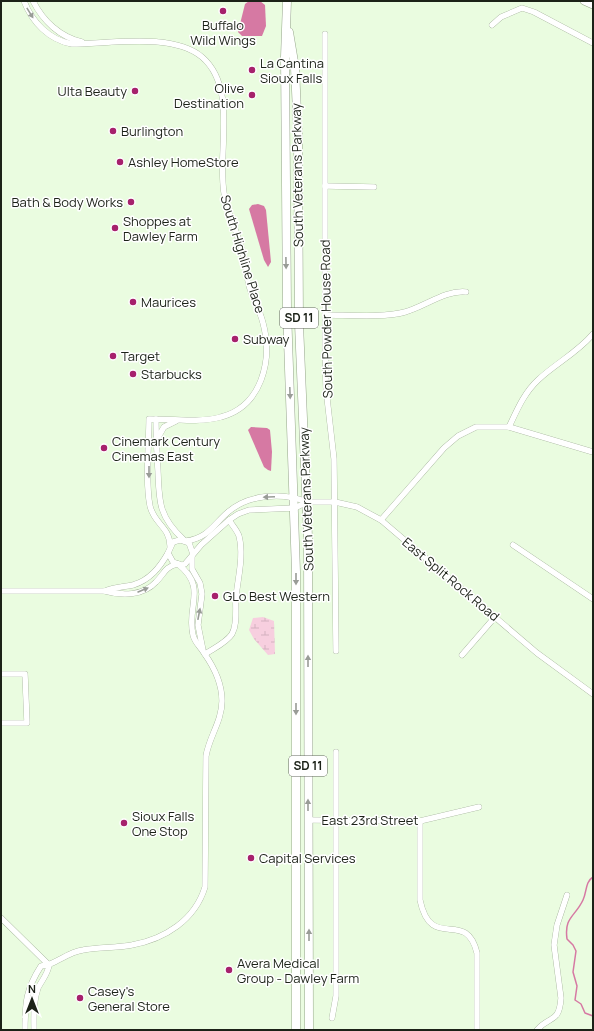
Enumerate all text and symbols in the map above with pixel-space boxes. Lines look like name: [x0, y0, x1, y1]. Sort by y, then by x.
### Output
marker: Buffalo Wild Wings: [218, 6, 228, 16]
one-way arrow: [26, 8, 34, 18]
place label: Buffalo Wild Wings: [190, 16, 256, 49]
place label: La Cantina Sioux Falls: [260, 54, 324, 87]
marker: La Cantina Sioux Falls: [247, 65, 257, 75]
place label: Olive Destination: [174, 79, 244, 112]
place label: Ulta Beauty: [58, 82, 127, 100]
marker: Ulta Beauty: [130, 86, 140, 96]
marker: Olive Destination: [247, 90, 257, 100]
street label: South Veterans Parkway: [287, 103, 307, 247]
place label: Burlington: [121, 122, 183, 140]
marker: Burlington: [108, 126, 118, 136]
place label: Ashley HomeStore: [128, 153, 239, 171]
marker: Ashley HomeStore: [115, 157, 125, 167]
place label: Bath & Body Works: [11, 193, 123, 211]
street label: South Highline Place: [216, 193, 270, 316]
marker: Bath & Body Works: [126, 197, 136, 207]
place label: Shoppes at Dawley Farm: [123, 212, 198, 245]
marker: Shoppes at Dawley Farm: [110, 223, 120, 233]
street label: South Powder House Road: [316, 240, 336, 398]
one-way arrow: [283, 257, 290, 269]
place label: Maurices: [141, 293, 196, 311]
marker: Maurices: [128, 297, 138, 307]
road number: SD 11: [280, 308, 318, 328]
place label: Subway: [243, 330, 290, 348]
marker: Subway: [230, 334, 240, 344]
place label: Target: [121, 347, 160, 365]
marker: Target: [108, 351, 118, 361]
place label: Starbucks: [141, 365, 202, 383]
marker: Starbucks: [128, 369, 138, 379]
one-way arrow: [286, 387, 293, 399]
street label: South Veterans Parkway: [294, 427, 318, 571]
place label: Cinemark Century Cinemas East: [112, 432, 220, 465]
marker: Cinemark Century Cinemas East: [99, 443, 109, 453]
one-way arrow: [146, 466, 152, 479]
one-way arrow: [262, 494, 275, 500]
street label: East Split Rock Road: [399, 533, 503, 625]
one-way arrow: [293, 573, 299, 586]
one-way arrow: [138, 587, 149, 593]
place label: GLo Best Western: [223, 587, 330, 605]
marker: GLo Best Western: [210, 591, 220, 601]
one-way arrow: [196, 607, 202, 620]
one-way arrow: [305, 654, 311, 667]
one-way arrow: [293, 703, 299, 716]
road number: SD 11: [289, 756, 327, 776]
one-way arrow: [305, 798, 311, 811]
place label: Sioux Falls One Stop: [132, 807, 194, 840]
street label: East 23rd Street: [322, 811, 418, 829]
marker: Sioux Falls One Stop: [119, 818, 129, 828]
place label: Capital Services: [259, 849, 356, 867]
marker: Capital Services: [246, 853, 256, 863]
one-way arrow: [306, 928, 312, 941]
place label: Avera Medical Group - Dawley Farm: [237, 954, 359, 987]
marker: Avera Medical Group - Dawley Farm: [224, 965, 234, 975]
north arrow: [12, 979, 52, 1019]
text: N: [28, 981, 36, 996]
place label: Casey's General Store: [88, 982, 170, 1015]
marker: Casey's General Store: [75, 993, 85, 1003]

